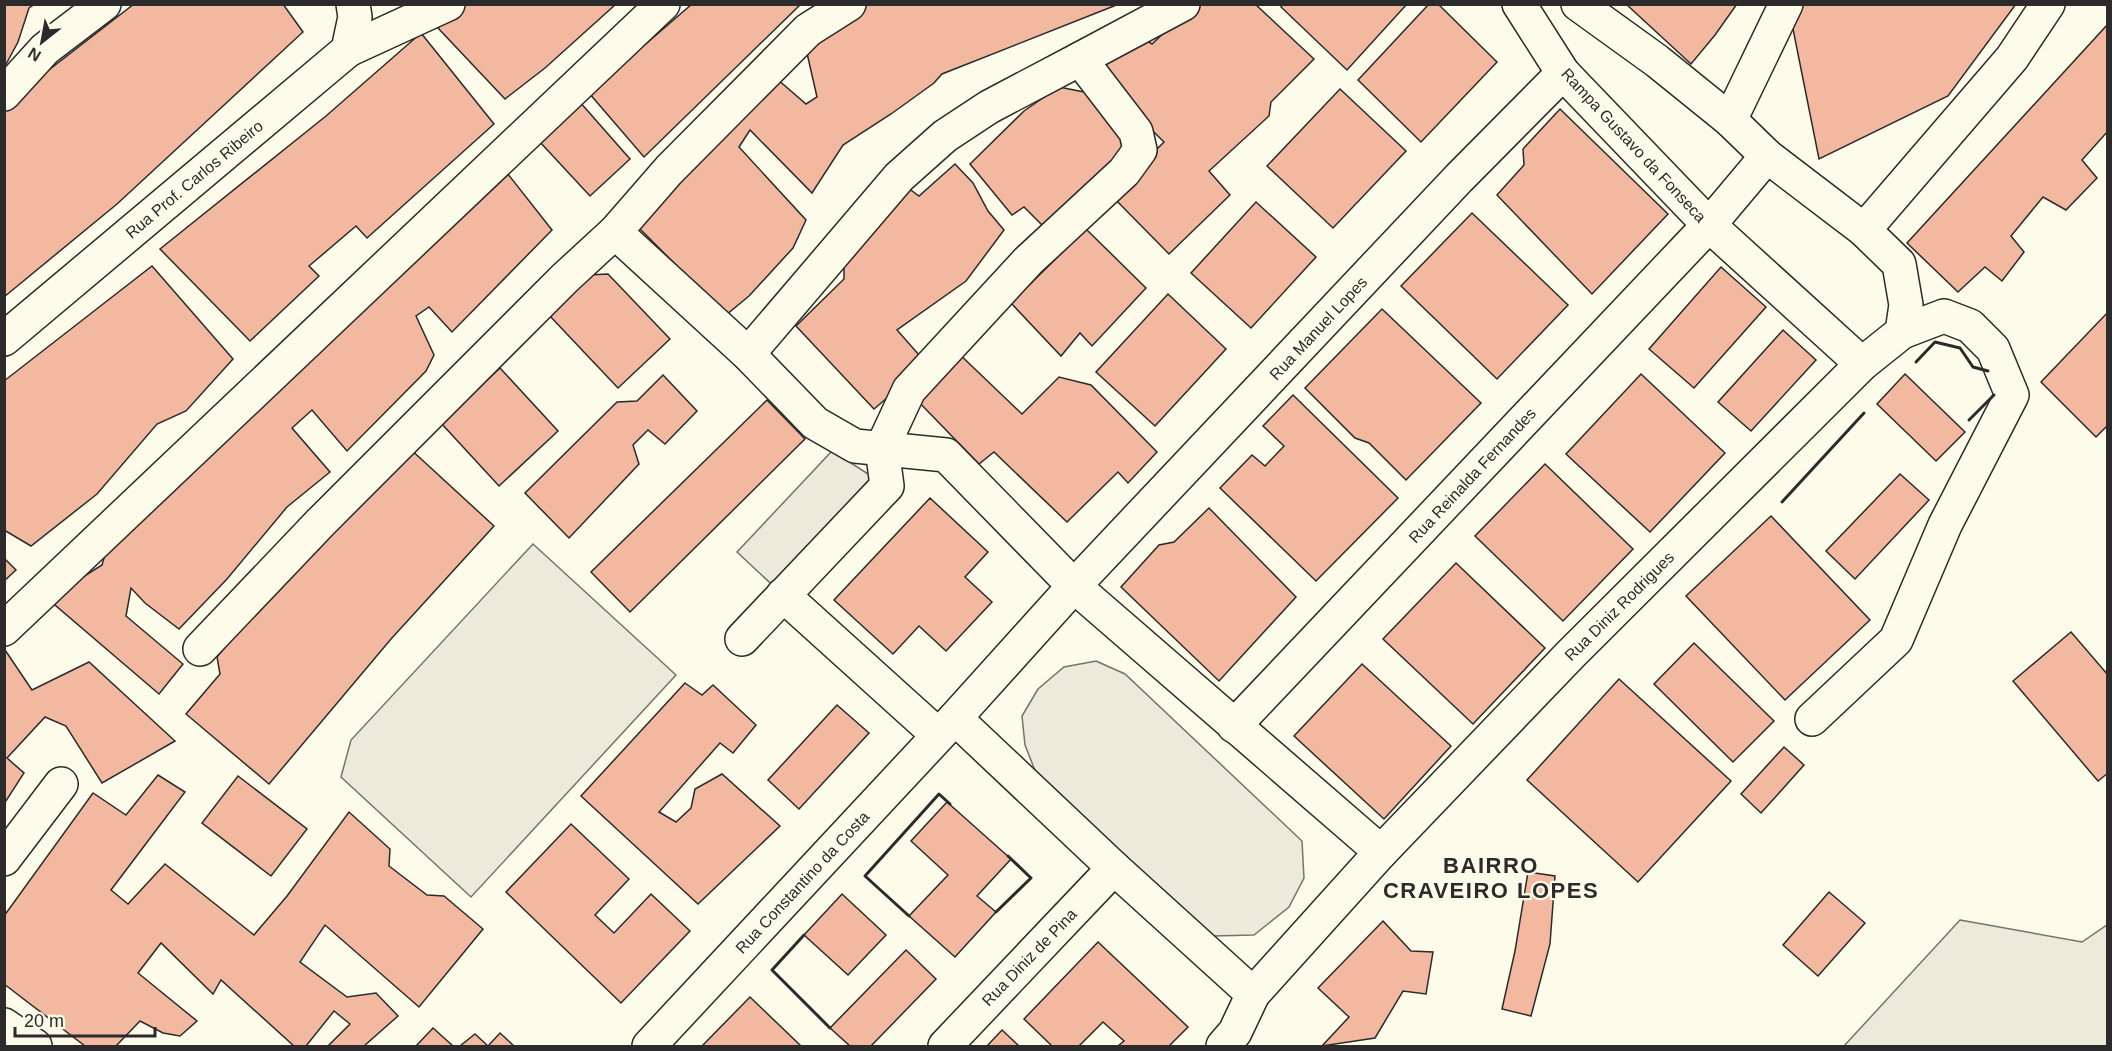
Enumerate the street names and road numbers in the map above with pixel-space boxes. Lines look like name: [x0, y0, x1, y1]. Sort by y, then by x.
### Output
street label: Rampa Gustavo da Fonseca: [1558, 65, 1709, 226]
street label: Rua Prof. Carlos Ribeiro: [122, 117, 266, 242]
street label: Rua Manuel Lopes: [1266, 273, 1370, 383]
street label: Rua Reinalda Fernandes: [1405, 404, 1539, 546]
street label: Rua Diniz Rodrigues: [1561, 548, 1677, 664]
street label: Rua Constantino da Costa: [732, 808, 873, 957]
street label: Rua Diniz de Pina: [979, 905, 1080, 1009]

